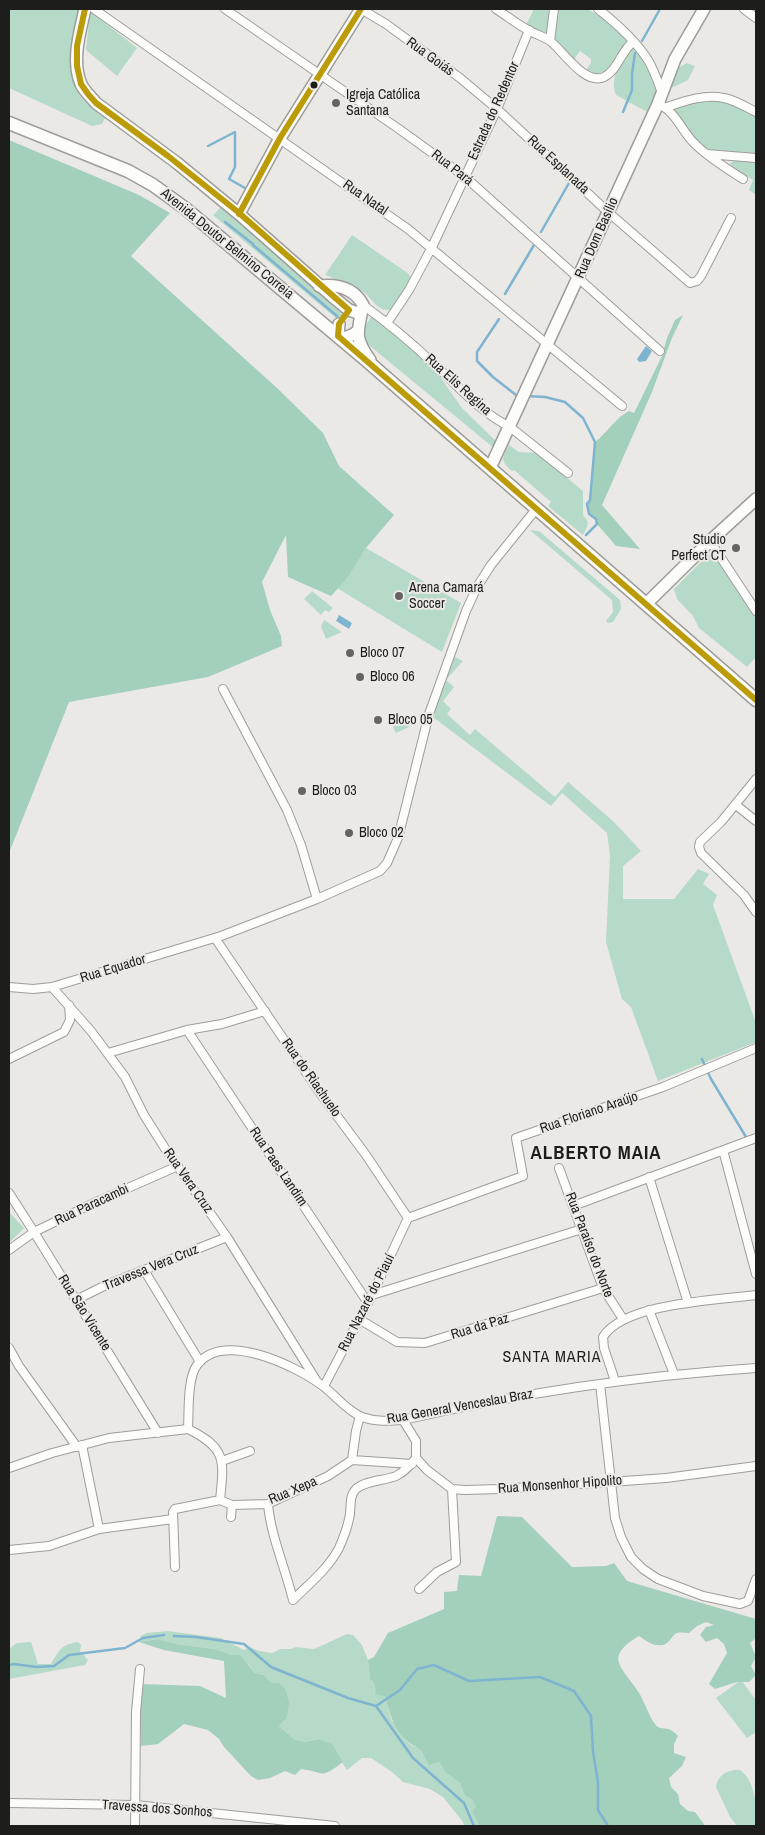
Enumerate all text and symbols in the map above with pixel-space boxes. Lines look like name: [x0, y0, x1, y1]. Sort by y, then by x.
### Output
street label: Rua Goiás: [403, 34, 457, 80]
street label: Estrada do Redentor: [465, 59, 523, 163]
unlabelled marker: [309, 80, 319, 90]
place label: Igreja Católica Santana: [346, 87, 420, 120]
marker: Igreja Católica Santana: [330, 97, 342, 109]
street label: Rua Esplanada: [524, 132, 592, 198]
street label: Rua Pará: [428, 146, 476, 190]
street label: Rua Natal: [339, 176, 391, 220]
street label: Avenida Doutor Belmino Correia: [157, 185, 297, 303]
street label: Rua Dom Basílio: [572, 195, 622, 281]
street label: Rua Elis Regina: [421, 351, 495, 419]
place label: Studio Perfect CT: [671, 532, 726, 564]
marker: Studio Perfect CT: [730, 542, 742, 554]
place label: Arena Camará Soccer: [409, 580, 484, 612]
marker: Arena Camará Soccer: [393, 590, 405, 602]
place label: Bloco 07: [360, 645, 405, 661]
marker: Bloco 07: [344, 647, 356, 659]
place label: Bloco 06: [370, 669, 415, 685]
marker: Bloco 06: [354, 671, 366, 683]
place label: Bloco 05: [388, 712, 433, 728]
marker: Bloco 05: [372, 714, 384, 726]
place label: Bloco 03: [312, 783, 357, 799]
marker: Bloco 03: [296, 785, 308, 797]
place label: Bloco 02: [359, 825, 404, 841]
marker: Bloco 02: [343, 827, 355, 839]
street label: Rua Equador: [78, 951, 148, 987]
street label: Rua do Riachuelo: [278, 1036, 344, 1120]
street label: Rua Floriano Araújo: [538, 1088, 640, 1138]
street label: Rua Paes Landim: [245, 1124, 311, 1210]
district label: ALBERTO MAIA: [529, 1143, 663, 1165]
street label: Rua Vera Cruz: [160, 1145, 216, 1217]
street label: Rua Paracambi: [52, 1181, 132, 1229]
street label: Rua Paraíso do Norte: [561, 1190, 617, 1300]
street label: Travessa Vera Cruz: [101, 1241, 201, 1295]
street label: Rua Nazaré do Piauí: [335, 1251, 399, 1355]
street label: Rua São Vicente: [54, 1272, 114, 1354]
street label: Rua da Paz: [449, 1310, 511, 1344]
district label: SANTA MARIA: [501, 1348, 603, 1368]
street label: Rua General Venceslau Braz: [386, 1386, 534, 1428]
street label: Rua Monsenhor Hipolito: [497, 1472, 623, 1498]
street label: Rua Xepa: [266, 1473, 320, 1509]
street label: Travessa dos Sonhos: [101, 1797, 213, 1821]

